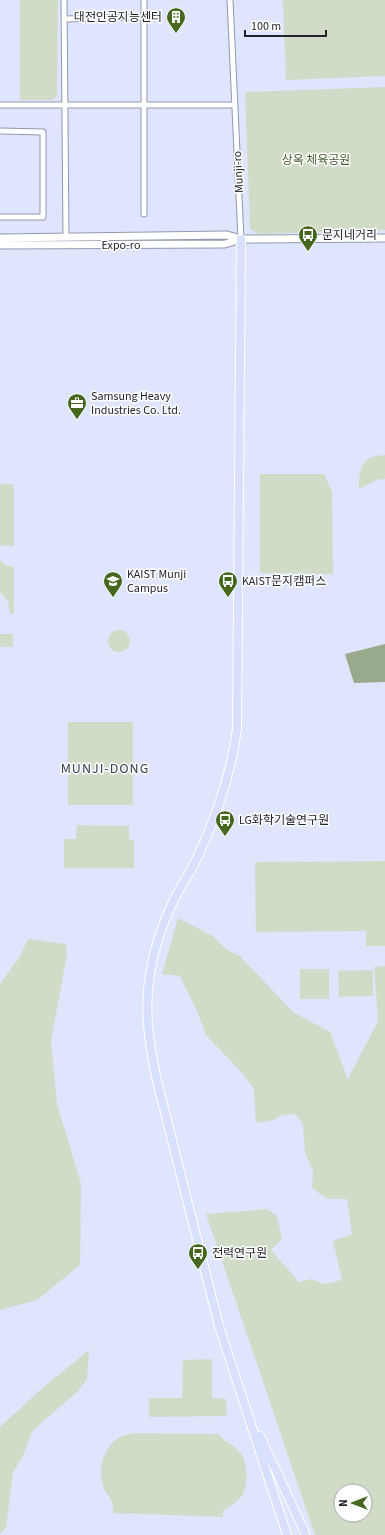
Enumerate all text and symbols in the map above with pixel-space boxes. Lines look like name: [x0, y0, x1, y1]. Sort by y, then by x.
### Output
building icon: 대전인공지능센터: [165, 6, 187, 34]
place label: 대전인공지능센터: [74, 9, 162, 26]
scale bar: [245, 12, 326, 38]
text: 100 m: [251, 18, 281, 35]
street label: Munji-ro: [229, 151, 248, 193]
park label: 상옥 체육공원: [282, 152, 350, 169]
bus stop icon: 문지네거리: [297, 224, 319, 252]
place label: 문지네거리: [322, 227, 377, 244]
street label: Expo-ro: [102, 237, 140, 254]
place label: Samsung Heavy Industries Co. Ltd.: [91, 388, 181, 419]
office icon: Samsung Heavy Industries Co. Ltd.: [66, 392, 88, 420]
place label: KAIST Munji Campus: [127, 566, 186, 597]
school or university icon: KAIST Munji Campus: [102, 570, 124, 598]
bus stop icon: KAIST문지캠퍼스: [217, 570, 239, 598]
place label: KAIST문지캠퍼스: [242, 573, 326, 590]
district label: MUNJI-DONG: [61, 759, 149, 779]
bus stop icon: LG화학기술연구원: [214, 809, 236, 837]
place label: LG화학기술연구원: [239, 812, 329, 829]
bus stop icon: 전력연구원: [187, 1242, 209, 1270]
place label: 전력연구원: [212, 1245, 267, 1262]
north arrow: [333, 1483, 373, 1523]
text: N: [336, 1499, 351, 1507]

